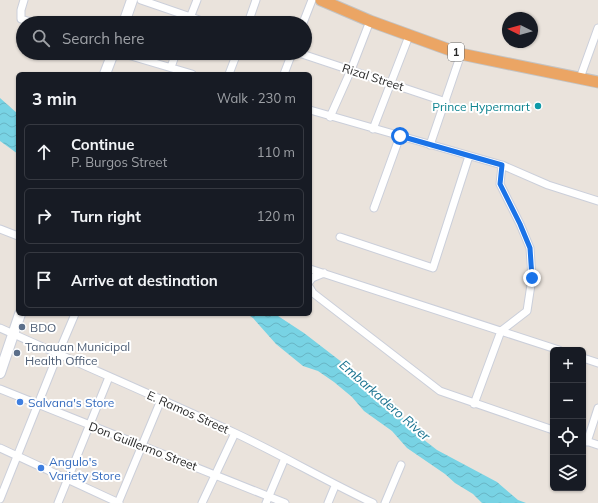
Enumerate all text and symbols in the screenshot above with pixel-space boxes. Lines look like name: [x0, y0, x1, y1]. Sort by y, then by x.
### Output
north arrow: [502, 12, 538, 48]
search box: [16, 16, 312, 60]
icon: search: [30, 27, 52, 49]
text: Search here: [62, 29, 144, 48]
road number: 1: [448, 43, 464, 61]
street label: Rizal Street: [340, 60, 406, 94]
text: 3 min: [32, 88, 77, 109]
text: Walk · 230 m: [217, 90, 296, 106]
place label: Prince Hypermart: [432, 99, 530, 114]
marker: Prince Hypermart: [533, 101, 543, 111]
route start: [391, 127, 409, 145]
text: Continue: [71, 135, 134, 154]
icon: ahead: [33, 141, 55, 163]
text: 110 m: [257, 144, 295, 160]
text: P. Burgos Street: [71, 154, 167, 170]
icon: right: [33, 205, 55, 227]
text: Turn right: [71, 207, 141, 226]
text: 120 m: [257, 208, 295, 224]
icon: arrive: [33, 269, 55, 291]
route end: [523, 269, 541, 287]
text: Arrive at destination: [71, 271, 218, 290]
place label: BDO: [30, 320, 56, 335]
marker: BDO: [17, 322, 27, 332]
place label: Tanauan Municipal Health Office: [25, 339, 130, 368]
map controls: [550, 347, 586, 491]
button: +: [550, 347, 586, 383]
marker: Tanauan Municipal Health Office: [12, 348, 22, 358]
water label: Embarkadero River: [336, 356, 435, 445]
button: −: [550, 383, 586, 419]
street label: E. Ramos Street: [145, 387, 231, 437]
place label: Salvana's Store: [28, 395, 114, 410]
marker: Salvana's Store: [15, 397, 25, 407]
street label: Don Guillermo Street: [87, 418, 199, 474]
button: locate: [550, 419, 586, 455]
place label: Angulo's Variety Store: [49, 454, 121, 483]
button: layers: [550, 455, 586, 491]
marker: Angulo's Variety Store: [36, 463, 46, 473]

